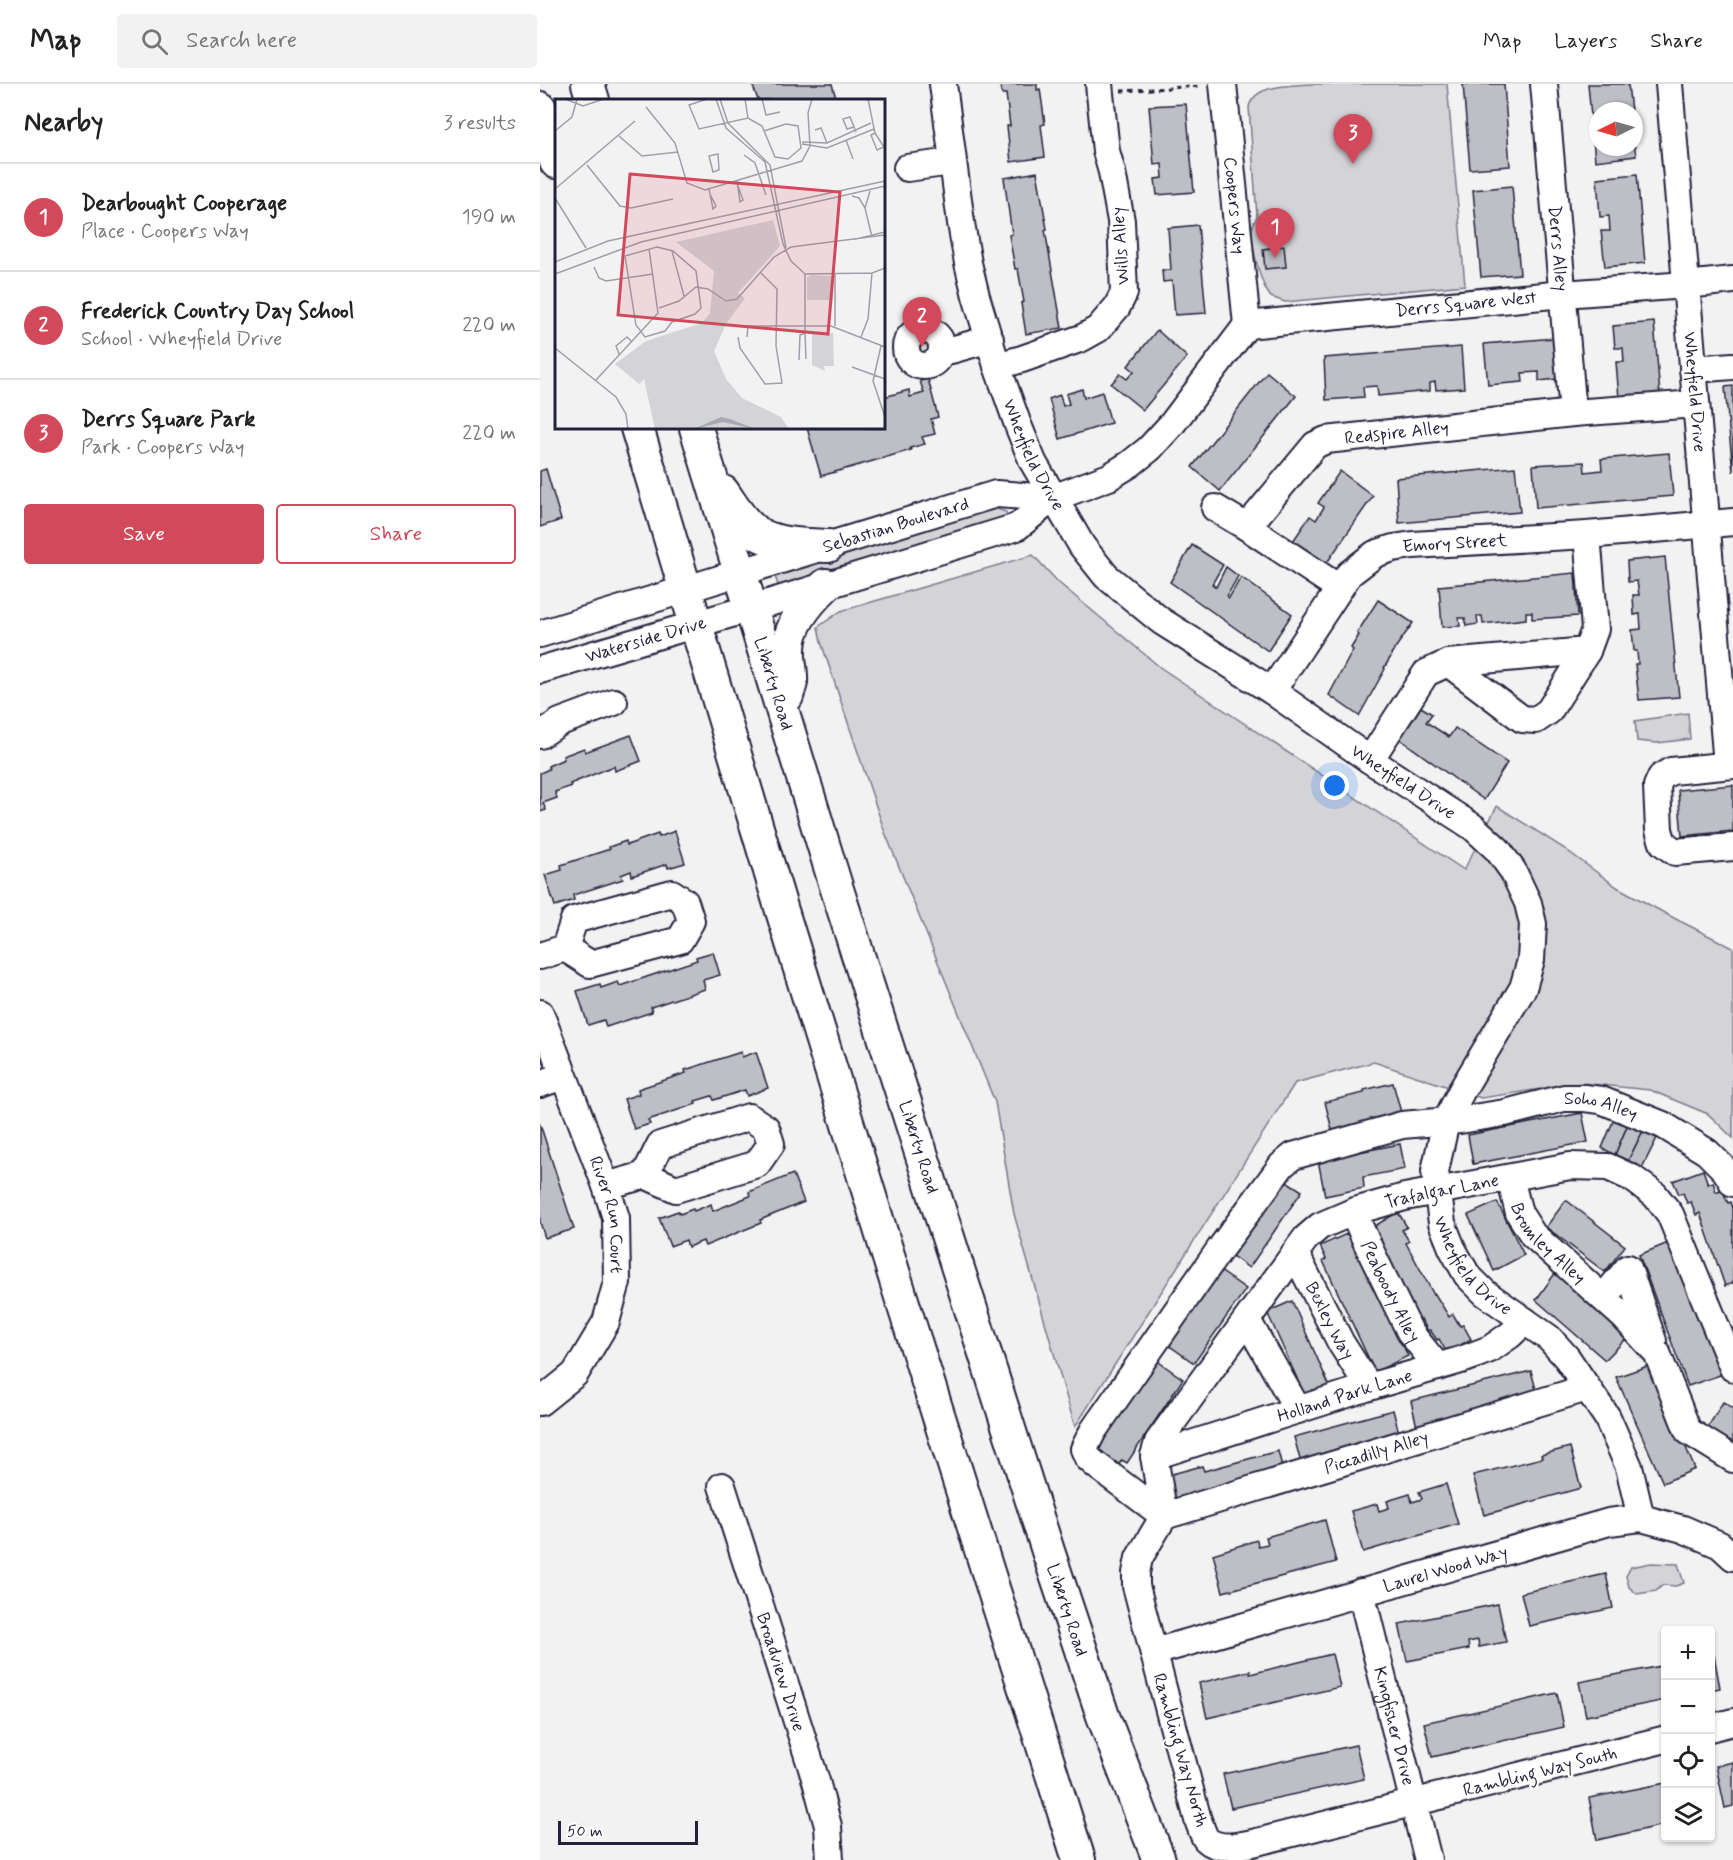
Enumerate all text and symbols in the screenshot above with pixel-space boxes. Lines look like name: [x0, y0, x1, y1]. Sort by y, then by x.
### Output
search box: [117, 14, 537, 68]
text: Map: [30, 23, 81, 60]
icon: search: [138, 25, 171, 58]
text: Search here: [186, 27, 297, 55]
text: Map: [1483, 27, 1521, 55]
text: Layers: [1554, 27, 1617, 55]
text: Share: [1650, 27, 1703, 55]
inset map: [555, 99, 885, 429]
north arrow: [1589, 102, 1643, 156]
text: Nearby: [24, 106, 103, 140]
text: 3 results: [444, 110, 516, 137]
pin: 3: [1334, 115, 1372, 164]
street label: Coopers Way: [1217, 156, 1251, 255]
text: Dearbought Cooperage: [81, 190, 287, 218]
text: 1: [39, 204, 48, 231]
text: 190 m: [462, 204, 516, 231]
street label: Derrs Alley: [1542, 205, 1573, 292]
street label: Wills Alley: [1106, 206, 1136, 286]
pin: 1: [1256, 208, 1294, 258]
text: Place · Coopers Way: [81, 218, 249, 245]
street label: Derrs Square West: [1395, 286, 1538, 323]
text: Frederick Country Day School: [81, 298, 354, 326]
pin: 2: [902, 298, 941, 347]
text: 2: [39, 312, 48, 339]
text: 220 m: [462, 312, 516, 339]
text: School · Wheyfield Drive: [81, 326, 282, 353]
street label: Wheyfield Drive: [1677, 331, 1711, 453]
street label: Wheyfield Drive: [997, 396, 1070, 515]
text: Derrs Square Park: [81, 406, 255, 434]
street label: Redspire Alley: [1343, 416, 1450, 451]
text: 3: [39, 420, 48, 447]
text: 220 m: [462, 420, 516, 447]
text: Park · Coopers Way: [81, 434, 244, 461]
street label: Sebastian Boulevard: [820, 492, 972, 560]
button: Save: [24, 504, 264, 564]
button: Share: [276, 504, 516, 564]
street label: Emory Street: [1401, 529, 1508, 559]
street label: Waterside Drive: [582, 611, 709, 669]
street label: Liberty Road: [748, 634, 799, 733]
street label: Wheyfield Drive: [1346, 739, 1460, 826]
your location: [1320, 771, 1349, 800]
street label: Soho Alley: [1564, 1087, 1641, 1127]
street label: Liberty Road: [892, 1098, 944, 1197]
street label: River Run Court: [583, 1153, 628, 1274]
street label: Trafalgar Lane: [1382, 1169, 1501, 1215]
street label: Bromley Alley: [1504, 1201, 1591, 1290]
street label: Wheyfield Drive: [1427, 1213, 1517, 1321]
street label: Peaboody Alley: [1355, 1237, 1425, 1348]
street label: Bexley Way: [1299, 1278, 1359, 1364]
street label: Holland Park Lane: [1274, 1364, 1415, 1429]
street label: Piccadilly Alley: [1321, 1426, 1431, 1480]
street label: Laurel Wood Way: [1381, 1541, 1511, 1599]
street label: Liberty Road: [1040, 1561, 1093, 1660]
street label: Broadview Drive: [750, 1610, 810, 1735]
map controls: [1661, 1626, 1715, 1842]
button: +: [1661, 1626, 1715, 1680]
street label: Kingfisher Drive: [1367, 1664, 1420, 1788]
street label: Rambling Way North: [1145, 1670, 1214, 1831]
button: −: [1661, 1680, 1715, 1734]
button: locate: [1661, 1734, 1715, 1788]
street label: Rambling Way South: [1461, 1741, 1620, 1805]
button: layers: [1661, 1788, 1715, 1842]
scale bar: [558, 1818, 698, 1846]
text: 50 m: [567, 1821, 603, 1842]

